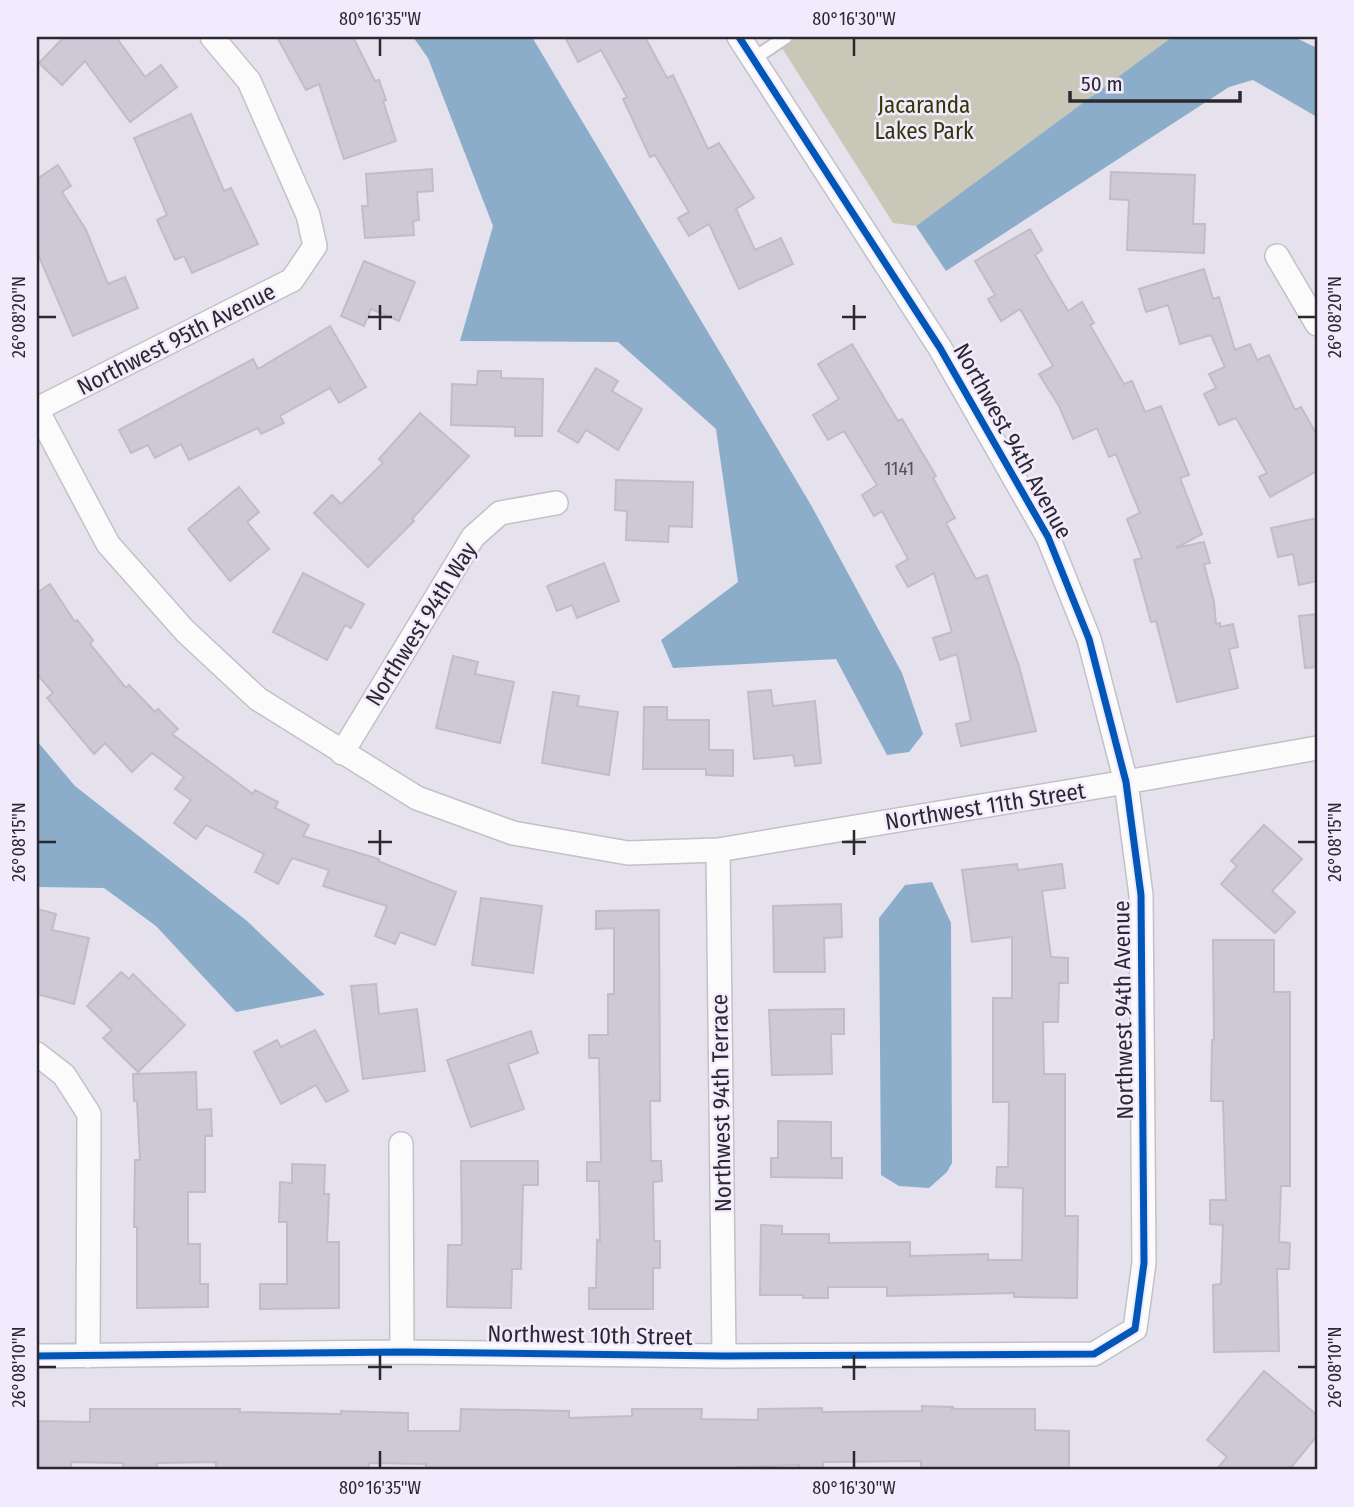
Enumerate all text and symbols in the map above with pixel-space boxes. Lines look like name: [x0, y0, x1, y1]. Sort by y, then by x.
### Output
text: 80°16'35"W: [339, 8, 422, 30]
text: 80°16'30"W: [812, 8, 896, 30]
scale bar: [1070, 60, 1240, 104]
text: 50 m: [1081, 71, 1123, 97]
park label: Jacaranda Lakes Park: [874, 91, 974, 145]
text: 26°08'20"N: [8, 276, 30, 358]
text: 26°08'20"N: [1324, 276, 1346, 358]
street label: Northwest 95th Avenue: [72, 277, 280, 401]
street label: Northwest 94th Avenue: [948, 338, 1078, 544]
house number: 1141: [884, 457, 914, 480]
street label: Northwest 94th Way: [359, 536, 483, 711]
street label: Northwest 11th Street: [883, 776, 1087, 836]
text: 26°08'15"N: [8, 802, 30, 882]
text: 26°08'15"N: [1324, 802, 1346, 882]
street label: Northwest 94th Avenue: [1107, 900, 1139, 1120]
street label: Northwest 94th Terrace: [705, 994, 737, 1212]
street label: Northwest 10th Street: [487, 1319, 693, 1351]
text: 26°08'10"N: [8, 1327, 30, 1407]
text: 26°08'10"N: [1324, 1327, 1346, 1407]
text: 80°16'35"W: [339, 1477, 422, 1499]
text: 80°16'30"W: [812, 1477, 896, 1499]

